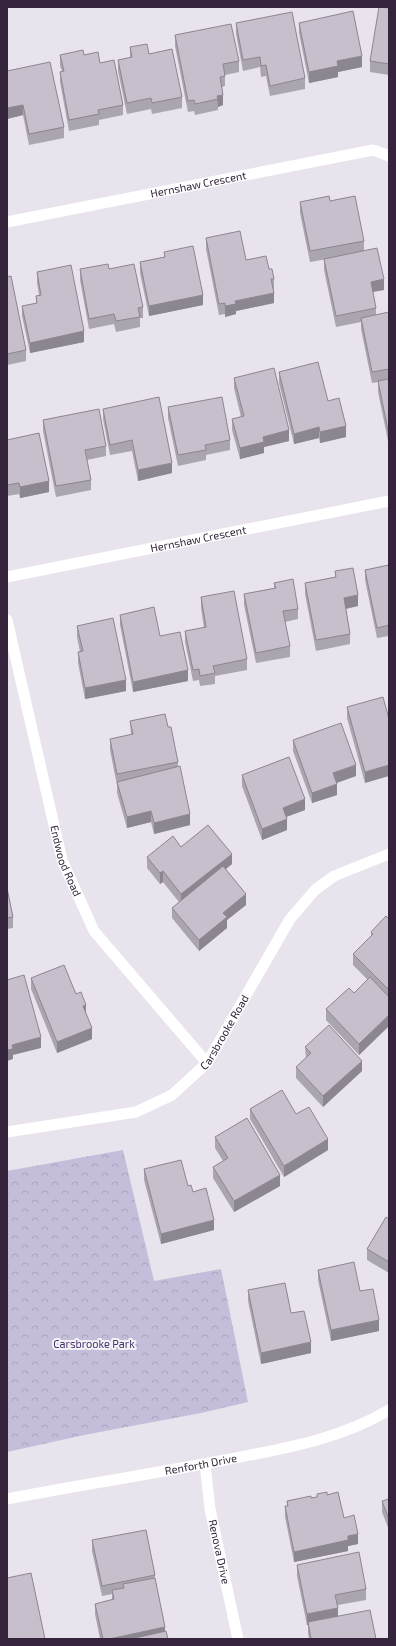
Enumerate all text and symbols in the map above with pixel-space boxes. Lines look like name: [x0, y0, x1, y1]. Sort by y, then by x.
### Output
street label: Hernshaw Crescent: [149, 168, 247, 200]
street label: Hernshaw Crescent: [149, 523, 247, 554]
street label: Endwood Road: [48, 824, 84, 898]
street label: Carsbrooke Road: [197, 992, 251, 1072]
park label: Carsbrooke Park: [53, 1337, 135, 1350]
street label: Renforth Drive: [164, 1451, 238, 1477]
street label: Renova Drive: [206, 1518, 233, 1585]

